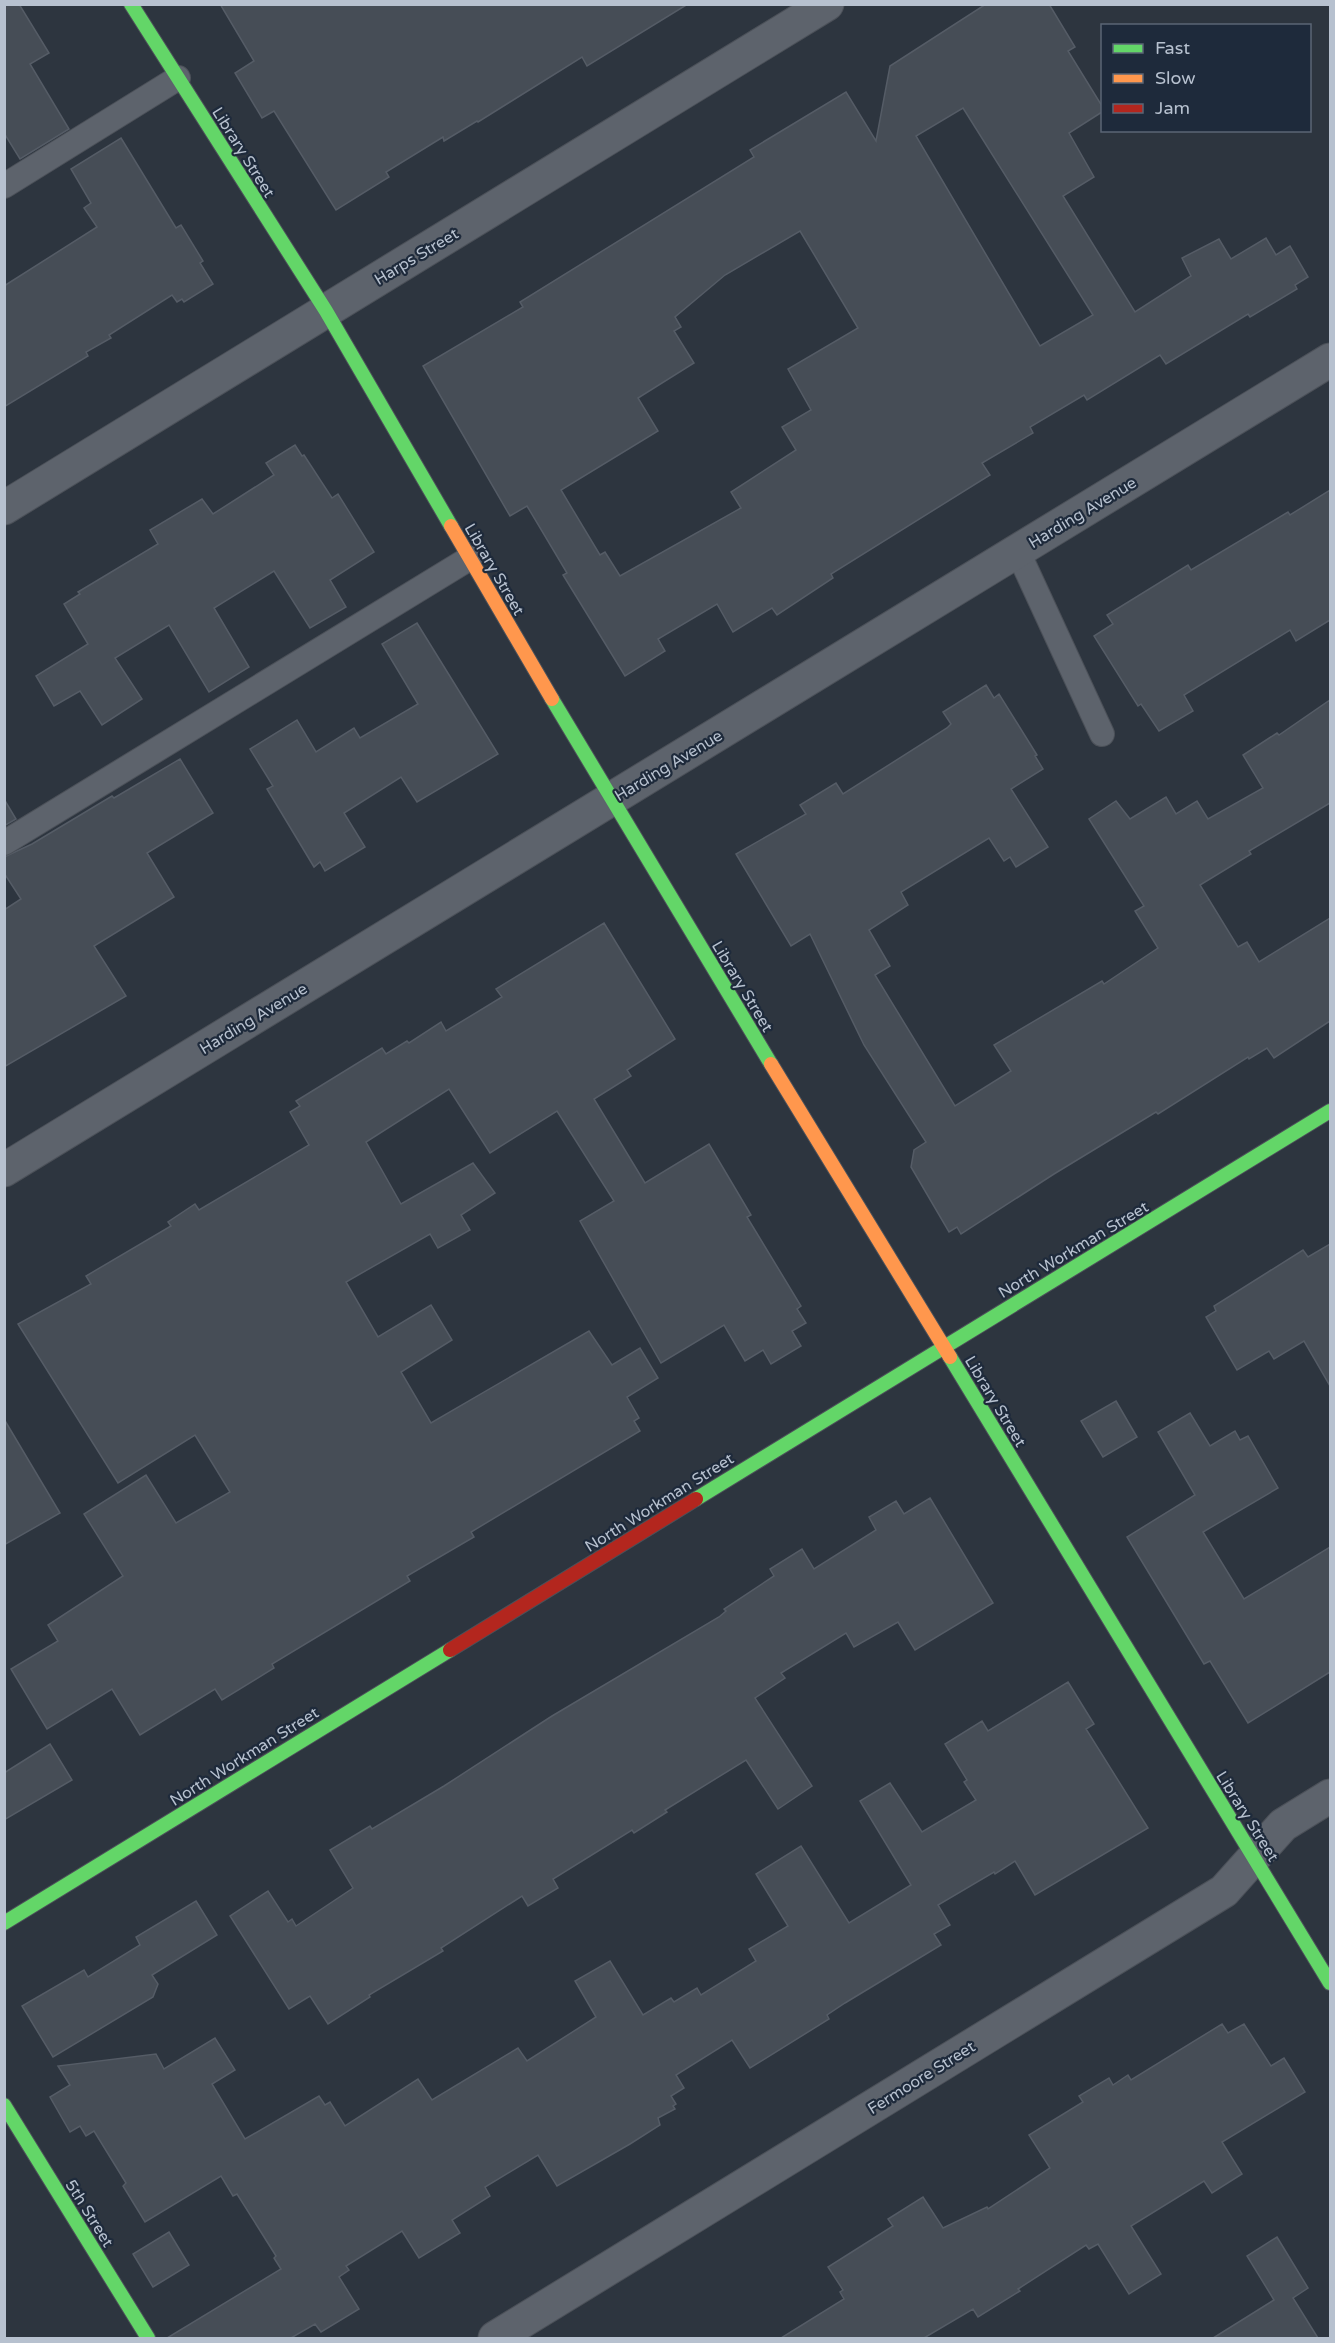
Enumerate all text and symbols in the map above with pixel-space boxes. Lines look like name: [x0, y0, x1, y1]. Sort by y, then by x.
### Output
legend: [1101, 24, 1311, 132]
text: Fast: [1155, 37, 1190, 59]
text: Slow: [1155, 67, 1196, 89]
text: Jam: [1155, 97, 1190, 119]
street label: Library Street: [207, 104, 279, 202]
street label: Harps Street: [371, 224, 462, 290]
street label: Harding Avenue: [1025, 473, 1140, 553]
street label: Library Street: [460, 520, 529, 619]
street label: Harding Avenue: [611, 726, 726, 806]
street label: Library Street: [707, 937, 777, 1036]
street label: Harding Avenue: [196, 979, 311, 1059]
street label: North Workman Street: [995, 1197, 1152, 1303]
street label: Library Street: [960, 1352, 1030, 1451]
street label: North Workman Street: [581, 1449, 738, 1557]
street label: North Workman Street: [166, 1703, 323, 1811]
street label: Library Street: [1211, 1768, 1283, 1866]
street label: Fermoore Street: [864, 2037, 979, 2119]
street label: 5th Street: [61, 2176, 118, 2251]

